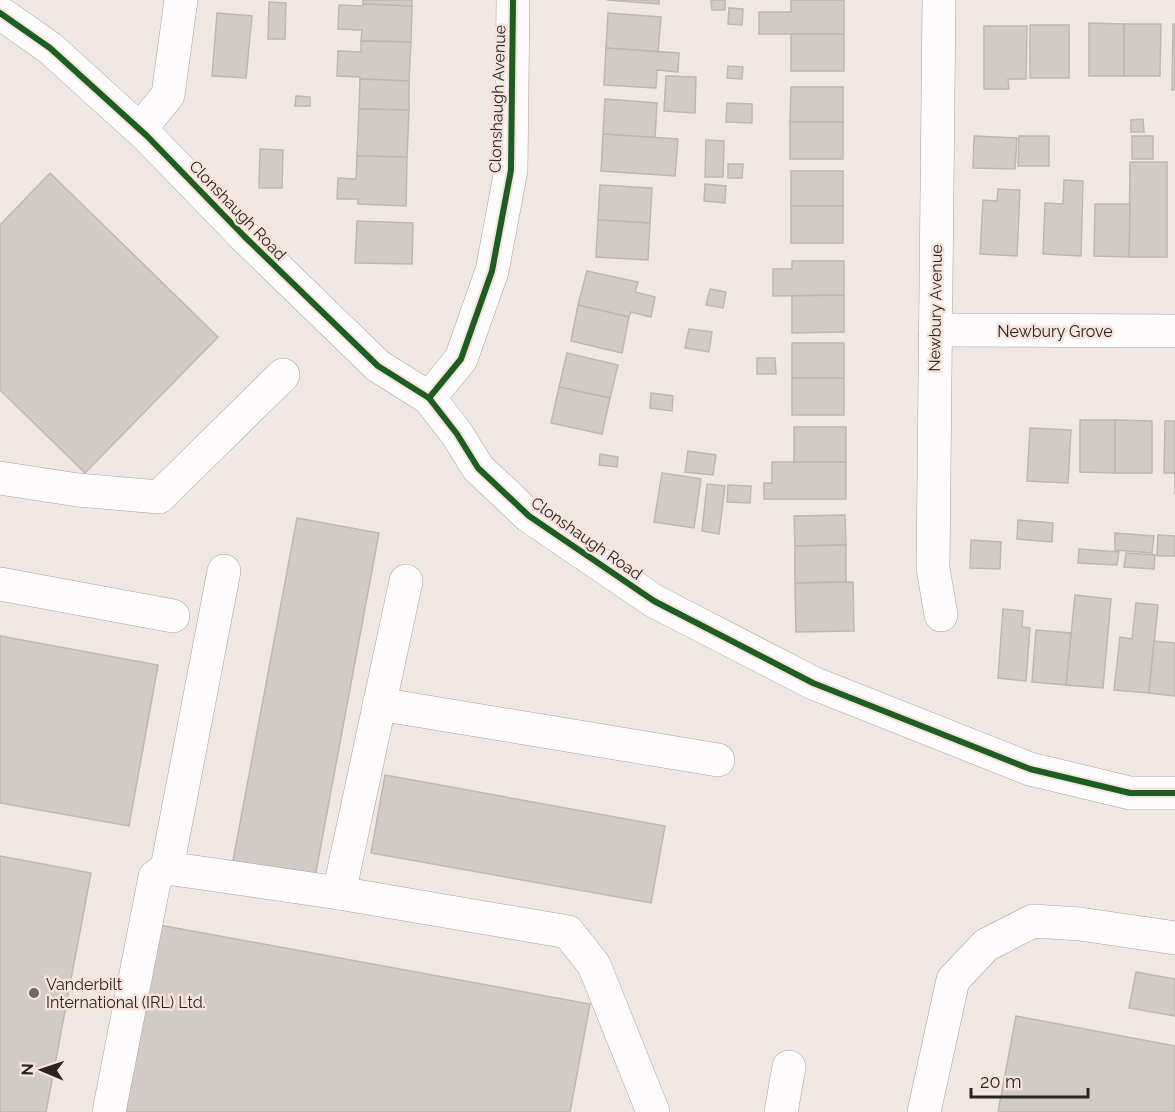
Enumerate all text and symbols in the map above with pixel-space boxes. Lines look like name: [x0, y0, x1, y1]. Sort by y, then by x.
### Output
street label: Clonshaugh Avenue: [485, 25, 510, 174]
street label: Clonshaugh Road: [185, 157, 290, 264]
street label: Newbury Avenue: [925, 244, 946, 372]
street label: Newbury Grove: [997, 322, 1113, 341]
street label: Clonshaugh Road: [528, 493, 646, 584]
place label: Vanderbilt International (IRL) Ltd.: [46, 975, 206, 1012]
marker: Vanderbilt International (IRL) Ltd.: [27, 986, 41, 1000]
north arrow: [12, 1040, 72, 1100]
scale bar: [971, 1061, 1088, 1099]
text: N: [18, 1063, 37, 1076]
text: 20 m: [980, 1071, 1022, 1092]

